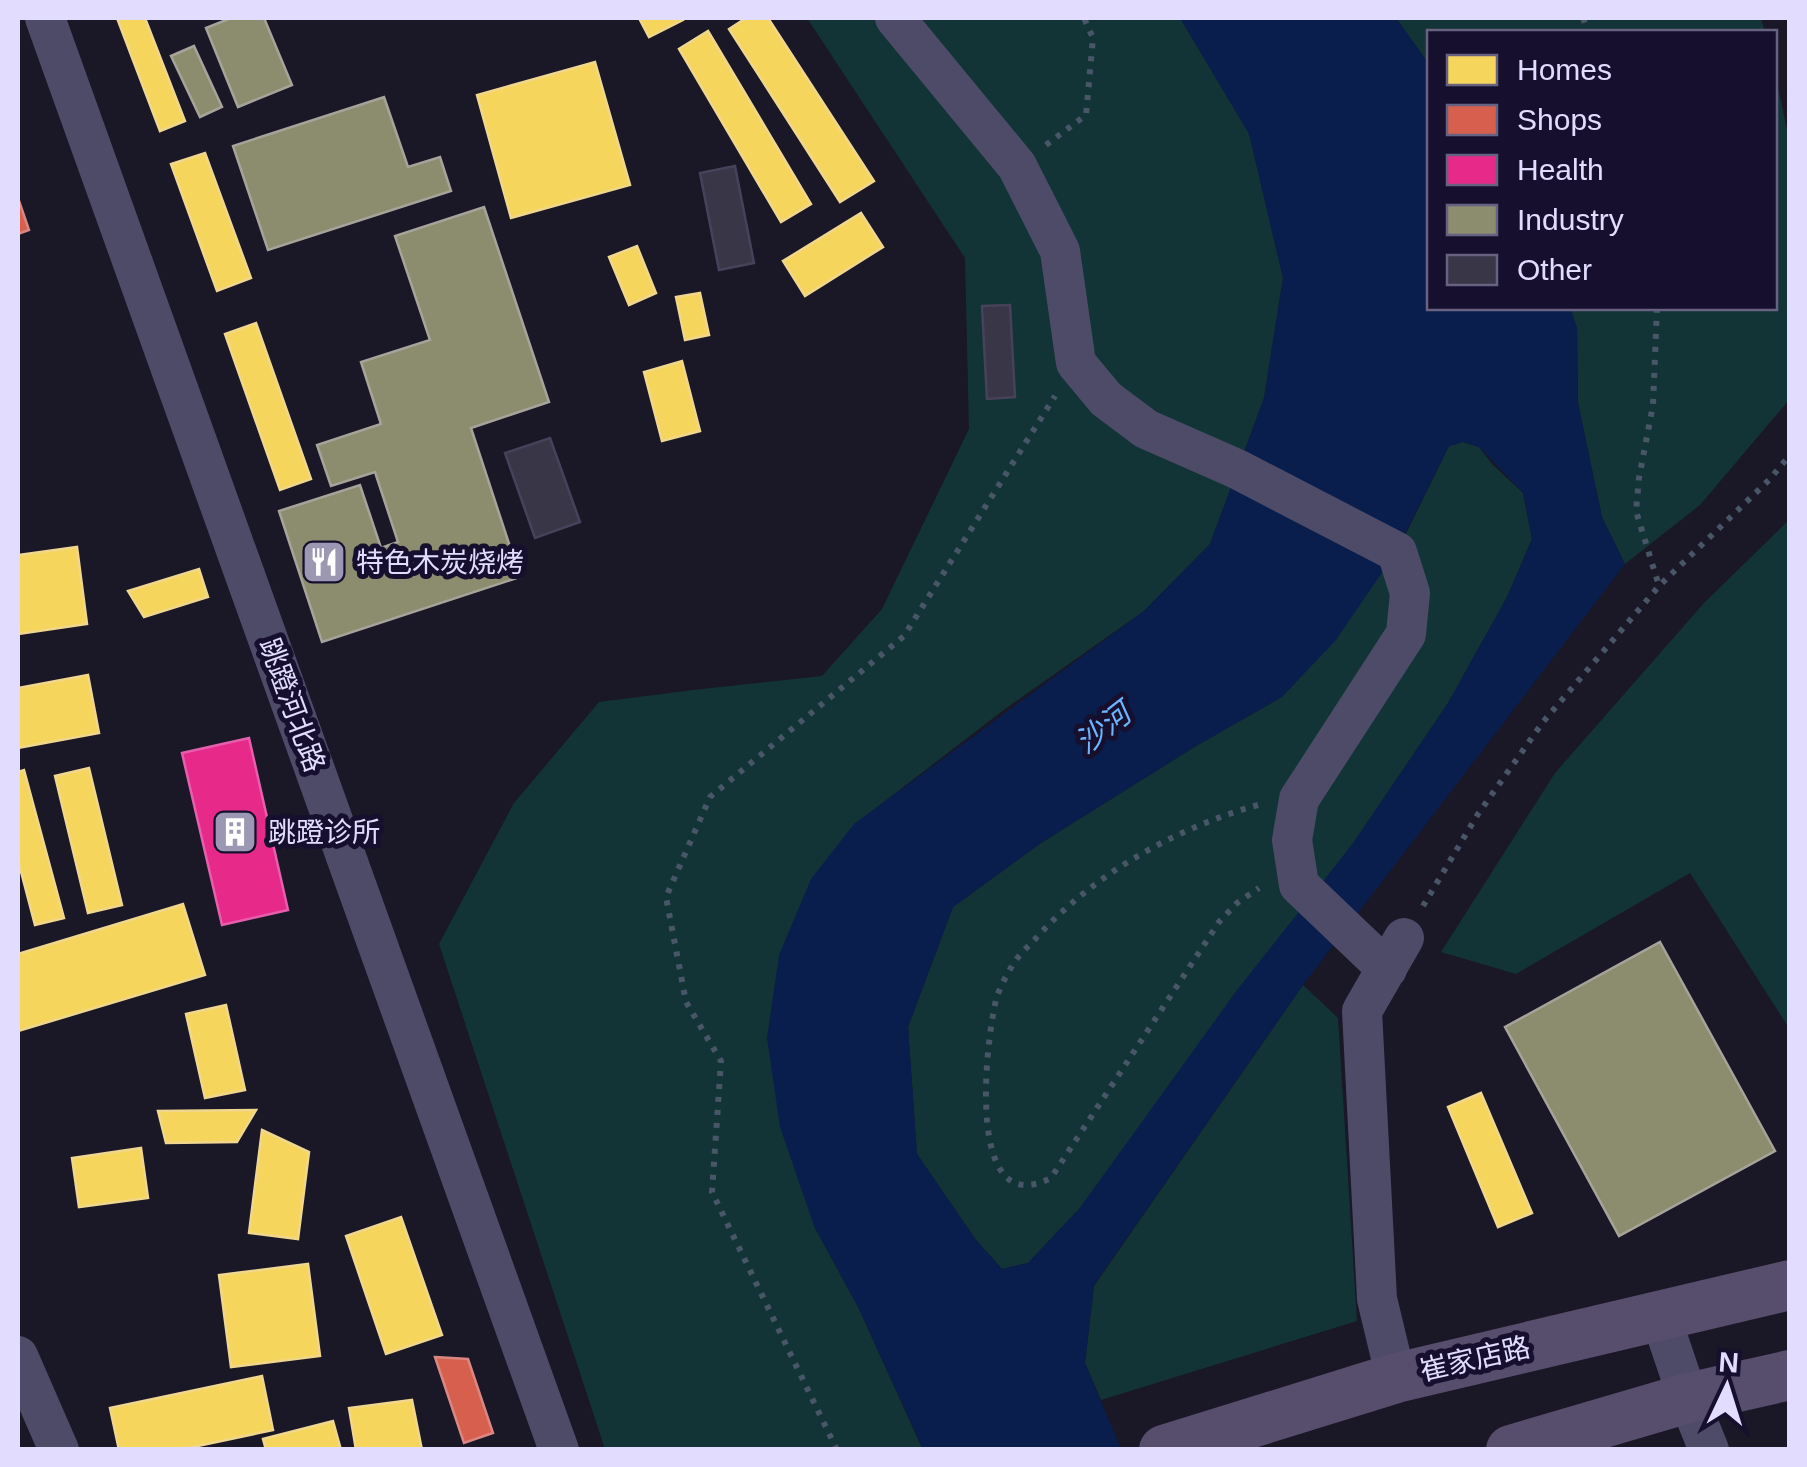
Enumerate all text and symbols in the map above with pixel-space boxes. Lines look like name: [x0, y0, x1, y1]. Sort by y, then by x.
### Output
legend: [1427, 30, 1777, 310]
text: Homes: [1517, 53, 1612, 86]
text: Shops: [1517, 103, 1602, 136]
text: Health: [1517, 153, 1604, 186]
text: Industry: [1517, 203, 1624, 236]
text: Other: [1517, 253, 1592, 286]
restaurant icon: 特色木炭烧烤: [301, 539, 347, 585]
place label: 特色木炭烧烤: [356, 547, 524, 578]
street label: 跳蹬河北路: [253, 634, 331, 776]
water label: 沙河: [1069, 693, 1141, 759]
building icon: 跳蹬诊所: [212, 809, 258, 855]
place label: 跳蹬诊所: [268, 817, 380, 848]
street label: 崔家店路: [1417, 1331, 1533, 1387]
north arrow: [1677, 1337, 1777, 1437]
text: N: [1718, 1346, 1740, 1379]

